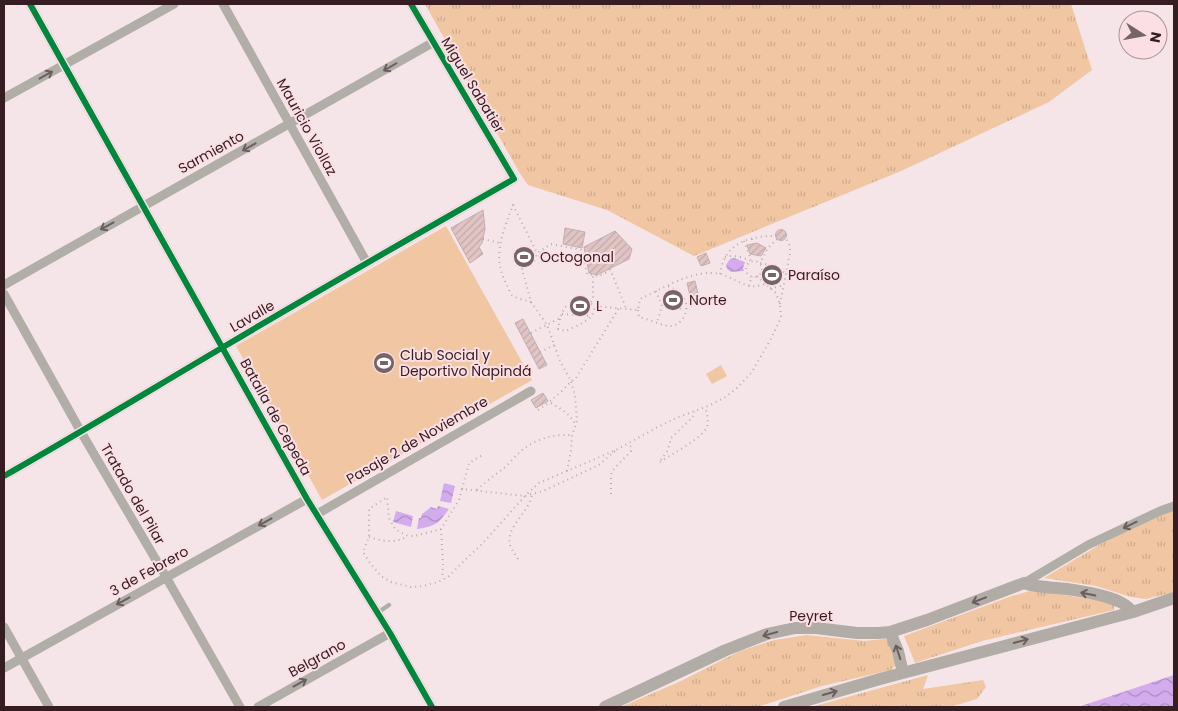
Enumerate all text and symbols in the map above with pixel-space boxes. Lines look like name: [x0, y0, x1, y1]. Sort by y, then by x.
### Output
north arrow: [1118, 10, 1168, 60]
text: N: [1145, 30, 1167, 45]
street label: Miguel Sabatier: [436, 33, 510, 137]
one-way arrow: [383, 62, 398, 72]
one-way arrow: [39, 69, 53, 79]
street label: Mauricio Viollaz: [272, 75, 342, 179]
street label: Sarmiento: [174, 126, 248, 178]
one-way arrow: [242, 142, 256, 152]
one-way arrow: [100, 222, 115, 232]
sports icon: Octogonal: [512, 245, 536, 269]
place label: Octogonal: [540, 247, 614, 267]
sports icon: Paraíso: [760, 263, 784, 287]
place label: Paraíso: [788, 265, 840, 285]
sports icon: Norte: [661, 288, 685, 312]
place label: Norte: [689, 290, 727, 310]
sports icon: L: [568, 294, 592, 318]
street label: Lavalle: [226, 295, 278, 337]
place label: L: [596, 296, 602, 316]
place label: Club Social y Deportivo Ñapindá: [400, 345, 531, 381]
sports icon: Club Social y Deportivo Ñapindá: [372, 351, 396, 375]
street label: Batalla de Cepeda: [235, 355, 317, 479]
street label: Pasaje 2 de Noviembre: [343, 391, 492, 489]
street label: Tratado del Pilar: [96, 440, 170, 548]
one-way arrow: [258, 518, 272, 528]
one-way arrow: [1123, 521, 1138, 530]
street label: 3 de Febrero: [106, 541, 192, 601]
one-way arrow: [1081, 589, 1097, 598]
one-way arrow: [971, 596, 987, 605]
one-way arrow: [116, 597, 130, 607]
street label: Peyret: [789, 606, 833, 626]
one-way arrow: [763, 629, 779, 639]
street label: Belgrano: [285, 634, 349, 682]
one-way arrow: [1012, 636, 1028, 646]
one-way arrow: [892, 644, 902, 660]
one-way arrow: [293, 678, 307, 688]
one-way arrow: [822, 688, 838, 698]

